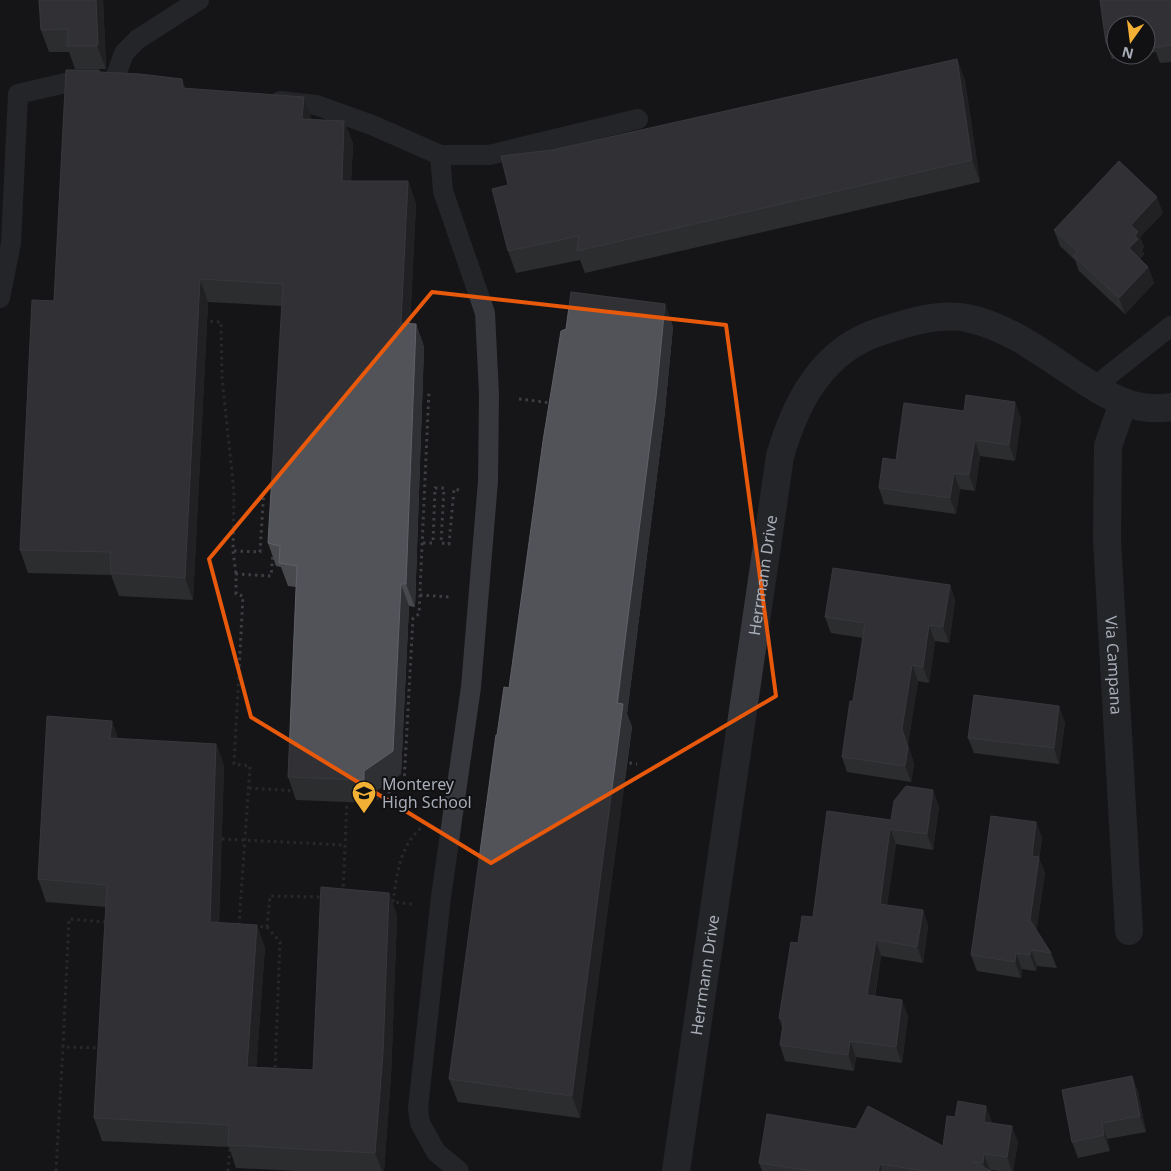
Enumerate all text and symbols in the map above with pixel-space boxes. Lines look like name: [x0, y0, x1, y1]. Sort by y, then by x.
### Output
north arrow: [1106, 15, 1156, 65]
text: N: [1120, 43, 1136, 64]
street label: Herrmann Drive: [743, 514, 782, 637]
street label: Via Campana: [1100, 615, 1128, 715]
place label: Monterey High School: [382, 773, 472, 813]
school or university icon: Monterey High School: [351, 780, 377, 814]
street label: Herrmann Drive: [685, 913, 724, 1037]

